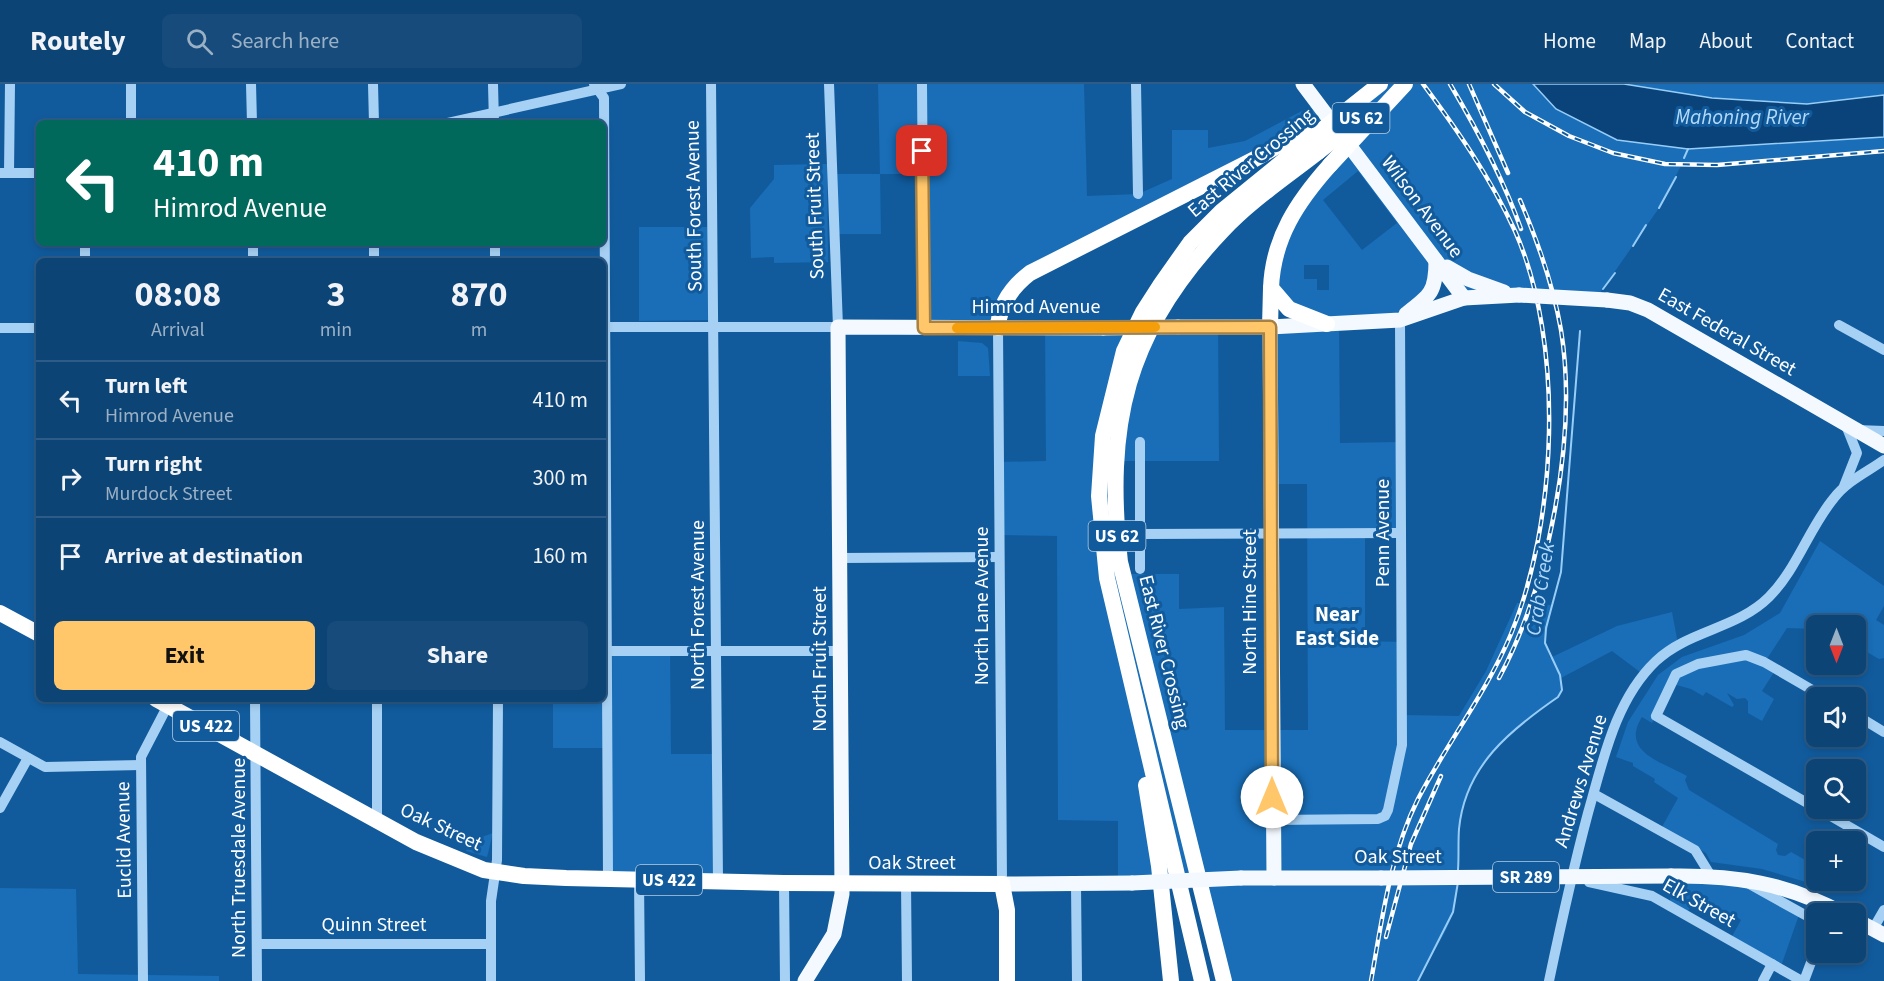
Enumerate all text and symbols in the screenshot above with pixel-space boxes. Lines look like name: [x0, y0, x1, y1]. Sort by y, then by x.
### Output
search box: [162, 14, 582, 68]
text: Routely: [30, 21, 126, 61]
icon: search: [183, 25, 216, 58]
text: Search here: [231, 25, 339, 57]
text: Home: [1543, 26, 1596, 56]
text: Map: [1629, 26, 1667, 56]
text: About: [1700, 26, 1752, 56]
text: Contact: [1785, 26, 1854, 56]
street label: East River Crossing: [1182, 102, 1320, 224]
water label: Mahoning River: [1675, 102, 1810, 132]
road number: US 62: [1332, 103, 1390, 133]
street label: South Forest Avenue: [679, 120, 709, 292]
pin: [896, 125, 947, 176]
street label: South Fruit Street: [798, 132, 832, 280]
text: 410 m: [153, 133, 264, 193]
icon: arrive: [905, 134, 938, 167]
icon: left: [54, 144, 132, 222]
street label: Wilson Avenue: [1374, 150, 1470, 264]
text: Himrod Avenue: [153, 189, 327, 228]
text: 08:08: [134, 269, 221, 320]
text: 3: [326, 269, 345, 320]
text: 870: [451, 269, 508, 320]
street label: East Federal Street: [1653, 281, 1802, 383]
street label: Himrod Avenue: [972, 293, 1101, 321]
text: Arrival: [151, 316, 205, 344]
text: min: [320, 316, 352, 344]
text: m: [471, 316, 487, 344]
text: Turn left: [105, 370, 187, 402]
icon: left: [54, 384, 87, 417]
text: 410 m: [533, 384, 588, 416]
text: Himrod Avenue: [105, 402, 234, 430]
text: Turn right: [105, 448, 202, 480]
icon: right: [54, 462, 87, 495]
text: 300 m: [533, 462, 588, 494]
street label: Penn Avenue: [1369, 479, 1397, 587]
text: Murdock Street: [105, 480, 232, 508]
street label: North Forest Avenue: [684, 520, 712, 690]
road number: US 62: [1088, 521, 1146, 551]
street label: North Lane Avenue: [968, 527, 996, 685]
street label: North Hine Street: [1236, 529, 1264, 675]
water label: Crab Creek: [1518, 539, 1562, 638]
icon: arrive: [54, 540, 87, 573]
text: Arrive at destination: [105, 540, 303, 572]
text: 160 m: [533, 540, 588, 572]
street label: East River Crossing: [1131, 572, 1197, 732]
street label: North Fruit Street: [806, 586, 834, 732]
district label: Near East Side: [1295, 599, 1379, 653]
north arrow: [1806, 615, 1866, 675]
map controls: [1806, 615, 1866, 963]
button: Exit: [54, 621, 315, 690]
button: Share: [327, 621, 588, 690]
button: sound: [1806, 687, 1866, 747]
road number: US 422: [173, 711, 239, 741]
street label: Andrews Avenue: [1547, 711, 1615, 851]
street label: North Truesdale Avenue: [225, 758, 253, 958]
button: search: [1806, 759, 1866, 819]
position arrow: [1240, 765, 1304, 829]
street label: Euclid Avenue: [109, 781, 139, 899]
street label: Oak Street: [395, 796, 487, 858]
button: +: [1806, 831, 1866, 891]
street label: Oak Street: [1354, 843, 1442, 871]
street label: Oak Street: [868, 849, 956, 877]
road number: SR 289: [1493, 862, 1559, 892]
road number: US 422: [636, 865, 702, 895]
street label: Elk Street: [1657, 871, 1741, 935]
button: −: [1806, 903, 1866, 963]
street label: Quinn Street: [321, 911, 427, 939]

